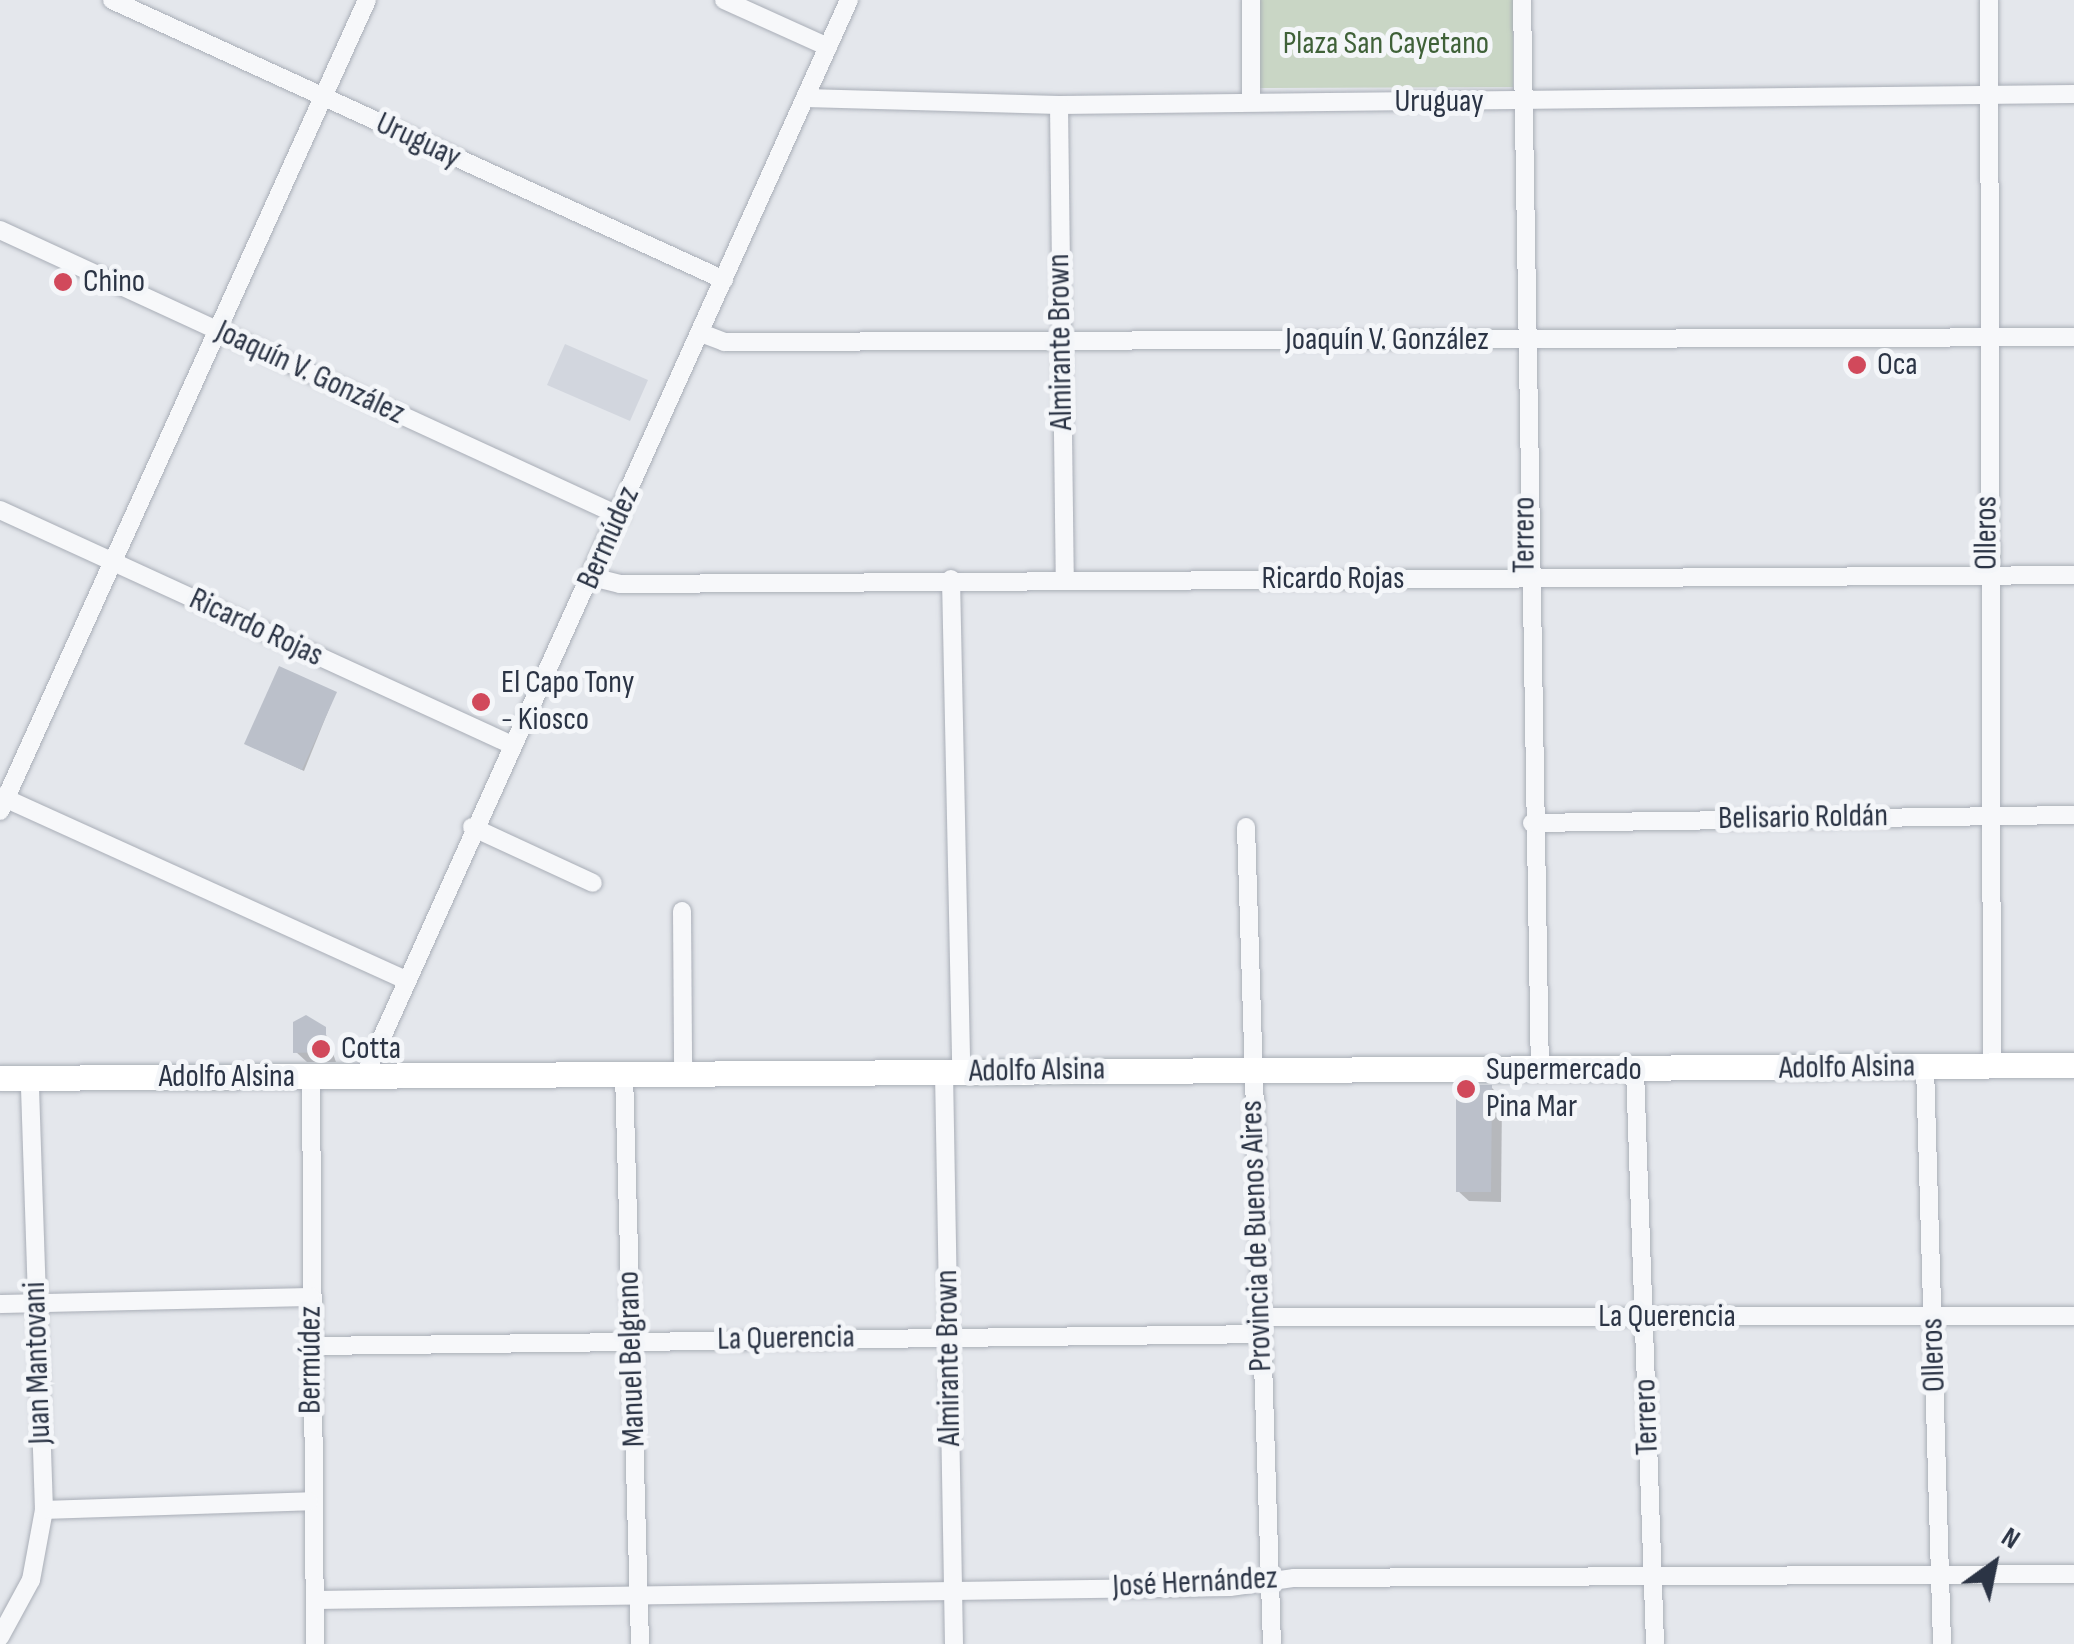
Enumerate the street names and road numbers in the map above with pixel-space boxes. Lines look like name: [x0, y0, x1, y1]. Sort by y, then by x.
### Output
street label: Uruguay: [1395, 83, 1483, 121]
street label: Uruguay: [370, 105, 466, 177]
street label: Almirante Brown: [1040, 253, 1082, 431]
street label: Joaquín V. González: [210, 313, 410, 433]
street label: Joaquín V. González: [1285, 321, 1489, 359]
street label: Bermúdez: [570, 481, 648, 595]
street label: Olleros: [1968, 496, 2006, 570]
street label: Terrero: [1506, 497, 1544, 573]
street label: Ricardo Rojas: [1261, 560, 1405, 598]
street label: Ricardo Rojas: [183, 580, 329, 676]
street label: Belisario Roldán: [1718, 797, 1888, 839]
street label: Adolfo Alsina: [1779, 1048, 1915, 1088]
street label: Adolfo Alsina: [969, 1051, 1105, 1091]
street label: Adolfo Alsina: [159, 1058, 295, 1096]
street label: Provincia de Buenos Aires: [1233, 1100, 1281, 1372]
street label: Almirante Brown: [928, 1269, 970, 1447]
street label: Manuel Belgrano: [610, 1270, 654, 1448]
street label: Juan Mantovani: [16, 1281, 60, 1445]
street label: La Querencia: [1598, 1298, 1736, 1336]
street label: Bermúdez: [292, 1306, 330, 1414]
street label: Olleros: [1914, 1317, 1954, 1393]
street label: La Querencia: [717, 1319, 855, 1359]
street label: Terrero: [1626, 1378, 1668, 1456]
street label: José Hernández: [1112, 1560, 1278, 1606]

